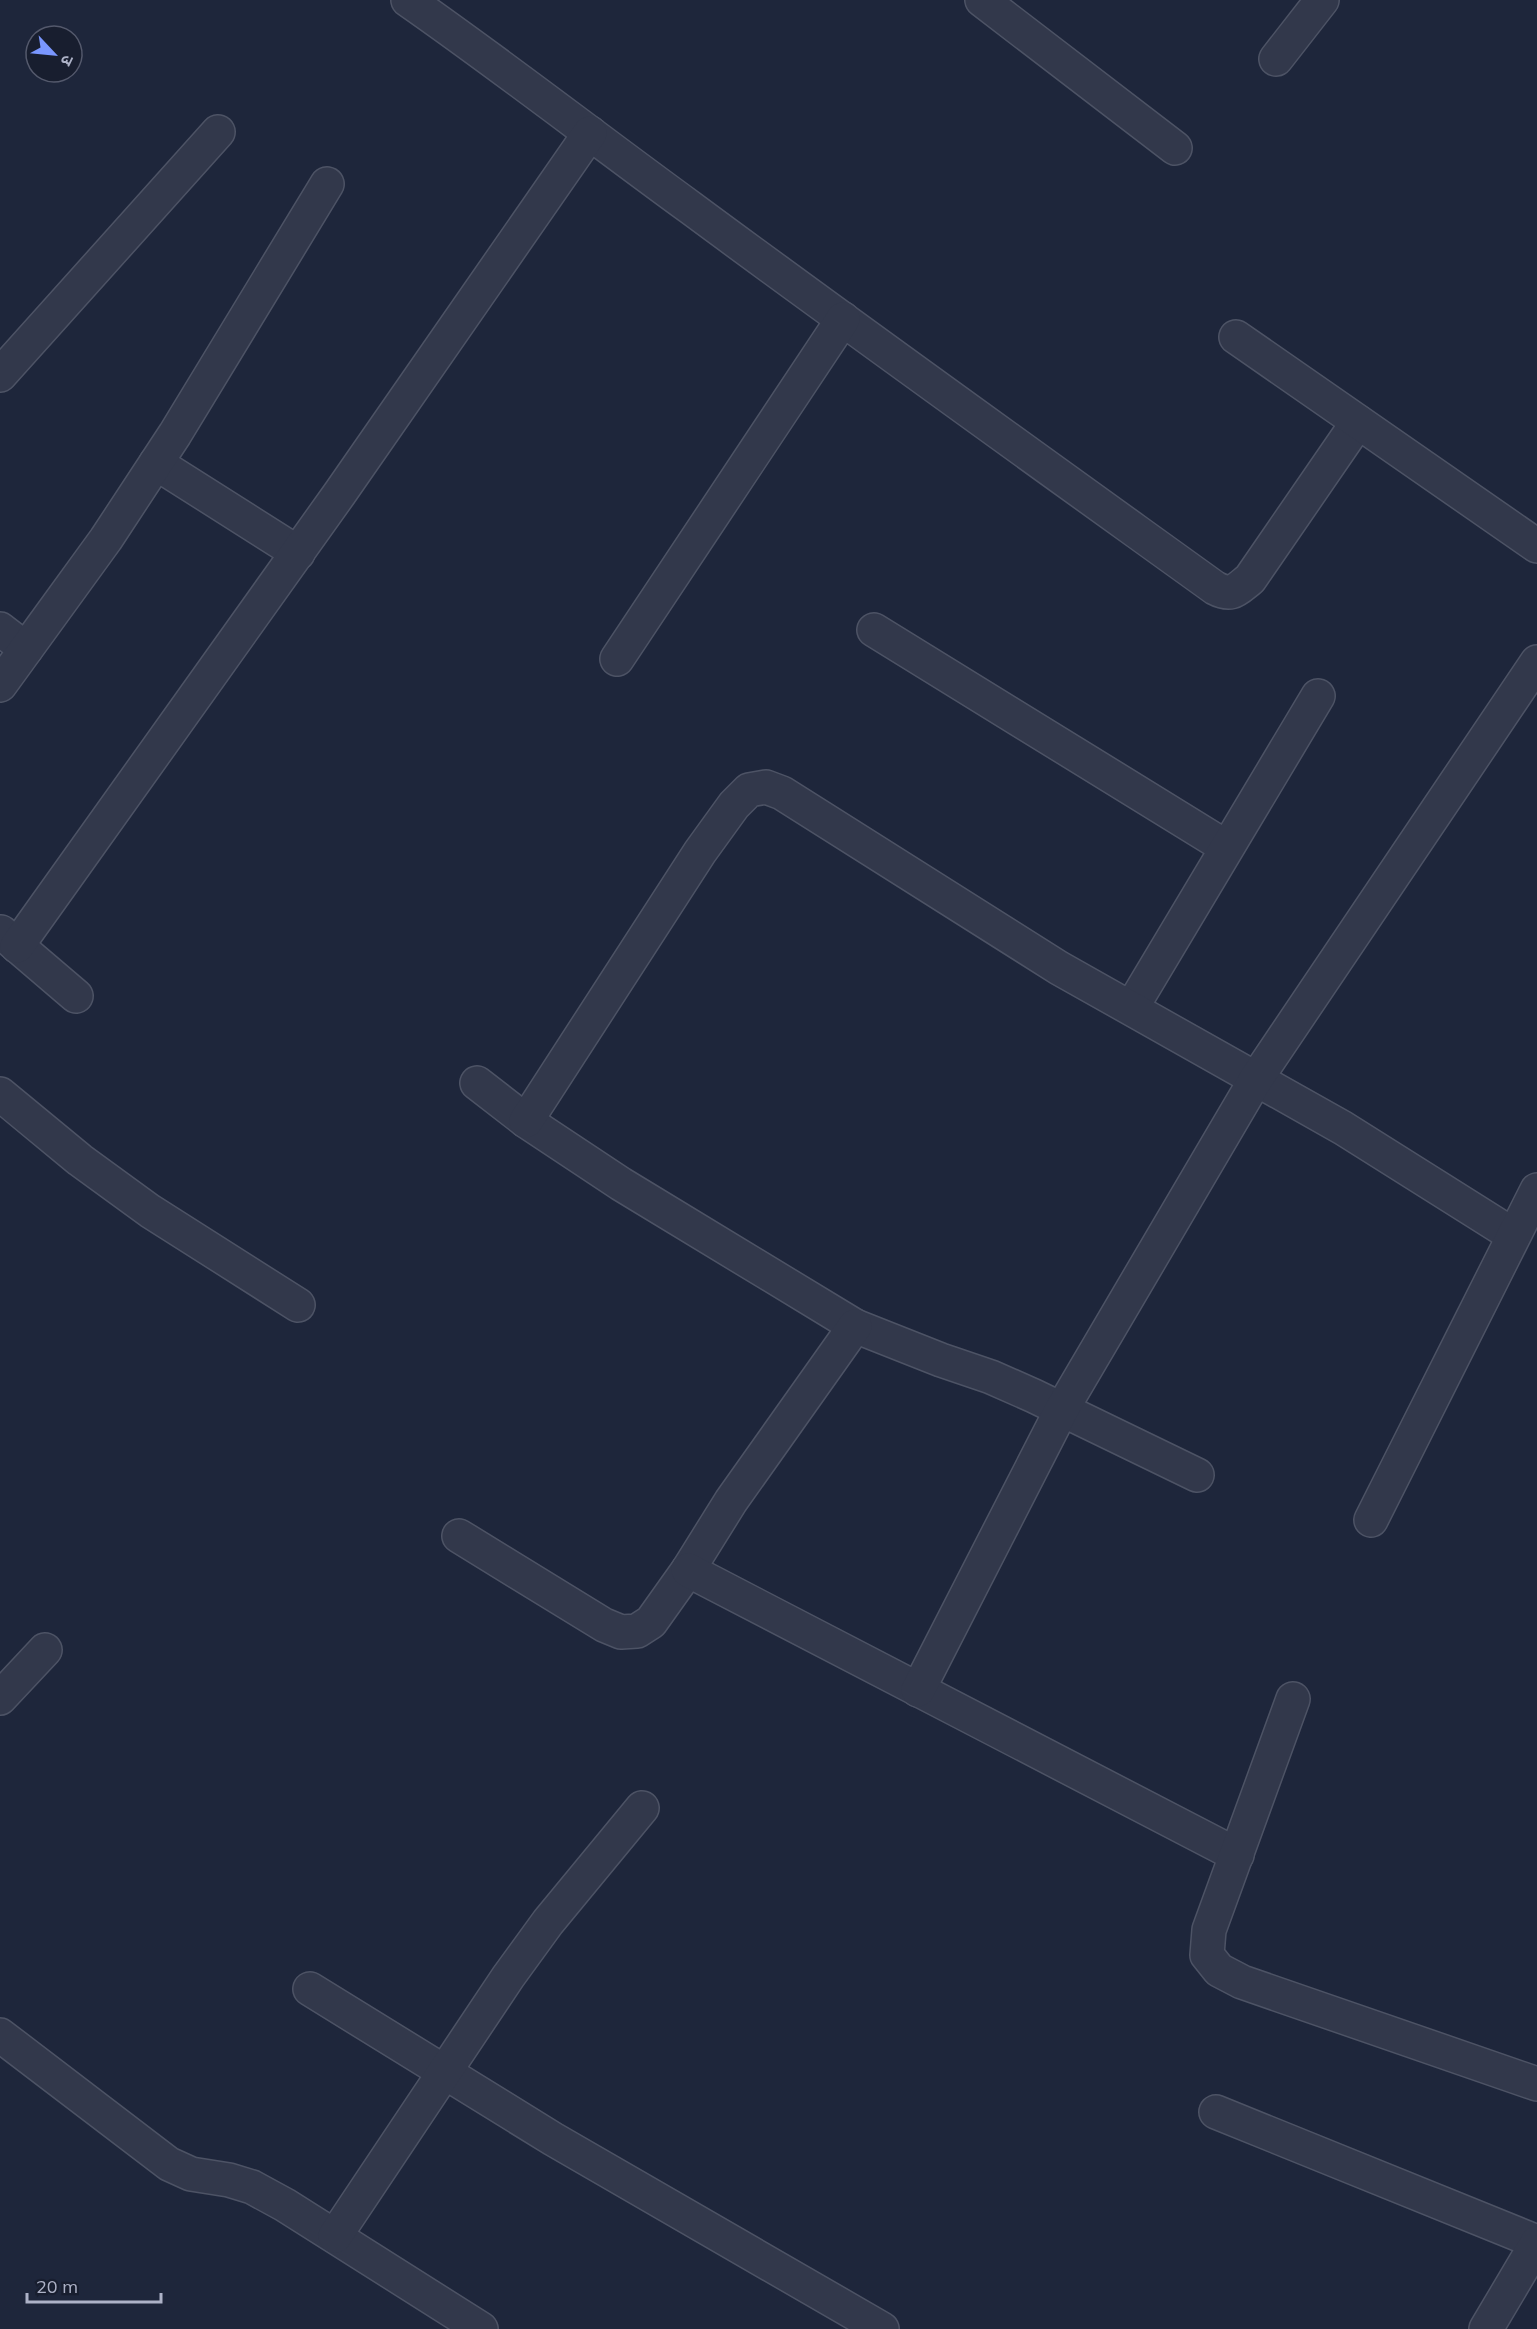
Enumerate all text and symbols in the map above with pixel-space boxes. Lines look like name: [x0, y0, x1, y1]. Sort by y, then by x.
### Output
north arrow: [24, 24, 84, 84]
text: उ: [56, 52, 79, 70]
scale bar: [27, 2266, 160, 2304]
text: 20 m: [36, 2275, 78, 2298]

